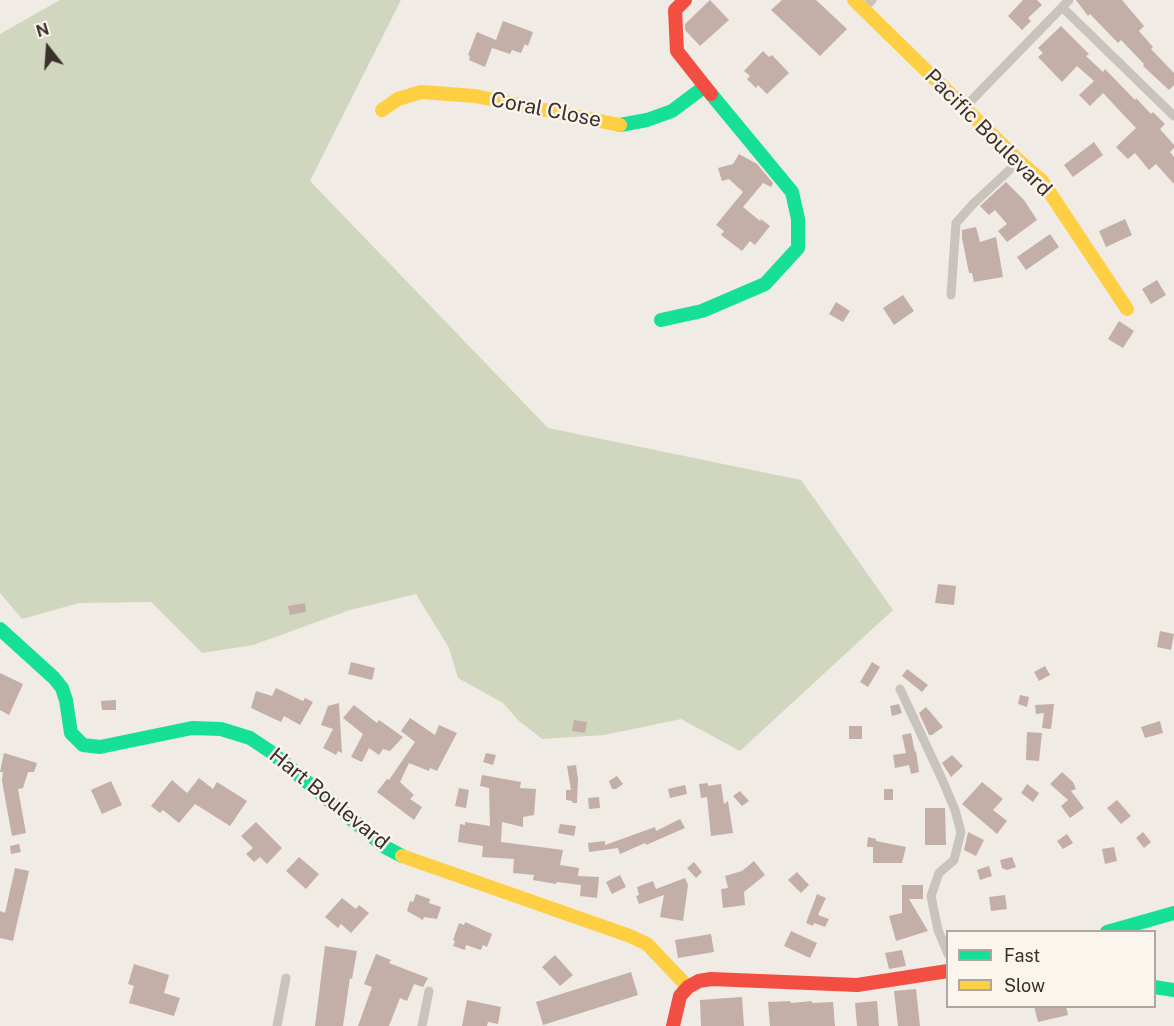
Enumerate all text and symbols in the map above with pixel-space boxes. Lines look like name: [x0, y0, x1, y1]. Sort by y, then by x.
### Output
north arrow: [18, 18, 78, 78]
text: N: [34, 19, 51, 41]
street label: Pacific Boulevard: [919, 64, 1057, 202]
street label: Coral Close: [489, 87, 603, 133]
street label: Hart Boulevard: [264, 743, 394, 855]
legend: [946, 930, 1156, 1008]
text: Fast: [1004, 945, 1040, 966]
text: Slow: [1004, 975, 1045, 996]

